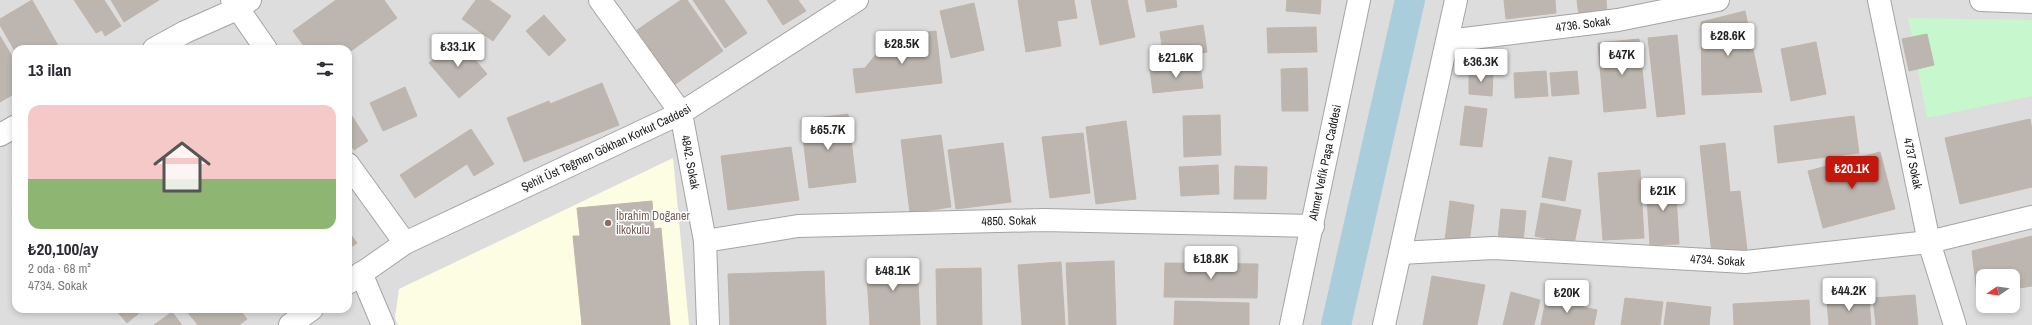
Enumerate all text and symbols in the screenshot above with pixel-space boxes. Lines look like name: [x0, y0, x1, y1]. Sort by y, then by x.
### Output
street label: 4736. Sokak: [1555, 13, 1611, 36]
pin: ₺28.6K: [1695, 23, 1761, 57]
text: ₺28.6K: [1711, 27, 1745, 44]
pin: ₺28.5K: [869, 31, 935, 65]
pin: ₺33.1K: [425, 34, 491, 68]
text: ₺28.5K: [885, 35, 919, 52]
text: ₺33.1K: [441, 38, 475, 55]
pin: ₺47K: [1598, 42, 1646, 76]
pin: ₺21.6K: [1143, 45, 1209, 79]
text: ₺47K: [1609, 46, 1635, 63]
text: ₺21.6K: [1159, 49, 1193, 66]
pin: ₺36.3K: [1448, 49, 1514, 83]
text: ₺36.3K: [1464, 53, 1498, 70]
text: 13 ilan: [28, 58, 71, 81]
icon: filters: [314, 58, 336, 80]
street label: Şehit Üst Teğmen Gökhan Korkut Caddesi: [519, 101, 694, 195]
street label: Ahmet Vefik Paşa Caddesi: [1305, 103, 1345, 223]
pin: ₺65.7K: [795, 117, 861, 151]
text: ₺65.7K: [811, 121, 845, 138]
icon: home: [146, 131, 218, 203]
street label: 4842. Sokak: [677, 134, 703, 191]
street label: 4737 Sokak: [1900, 136, 1926, 191]
pin: ₺20.1K: [1819, 156, 1885, 190]
text: ₺20.1K: [1835, 160, 1869, 177]
pin: ₺21K: [1639, 178, 1687, 212]
text: ₺21K: [1650, 182, 1676, 199]
place label: İbrahim Doğaner İlkokulu: [616, 208, 691, 238]
street label: 4850. Sokak: [981, 212, 1036, 230]
marker: İbrahim Doğaner İlkokulu: [603, 218, 613, 228]
text: ₺20,100/ay: [28, 237, 99, 260]
pin: ₺18.8K: [1178, 246, 1244, 280]
text: ₺18.8K: [1194, 250, 1228, 267]
street label: 4734. Sokak: [1690, 251, 1745, 270]
pin: ₺48.1K: [860, 258, 926, 292]
text: 2 oda · 68 m²: [28, 260, 91, 277]
text: ₺48.1K: [876, 262, 910, 279]
north arrow: [1976, 269, 2020, 313]
map controls: [1976, 269, 2020, 313]
text: 4734. Sokak: [28, 277, 87, 294]
pin: ₺44.2K: [1816, 278, 1882, 312]
pin: ₺20K: [1543, 280, 1591, 314]
text: ₺44.2K: [1832, 282, 1866, 299]
text: ₺20K: [1554, 284, 1580, 301]

